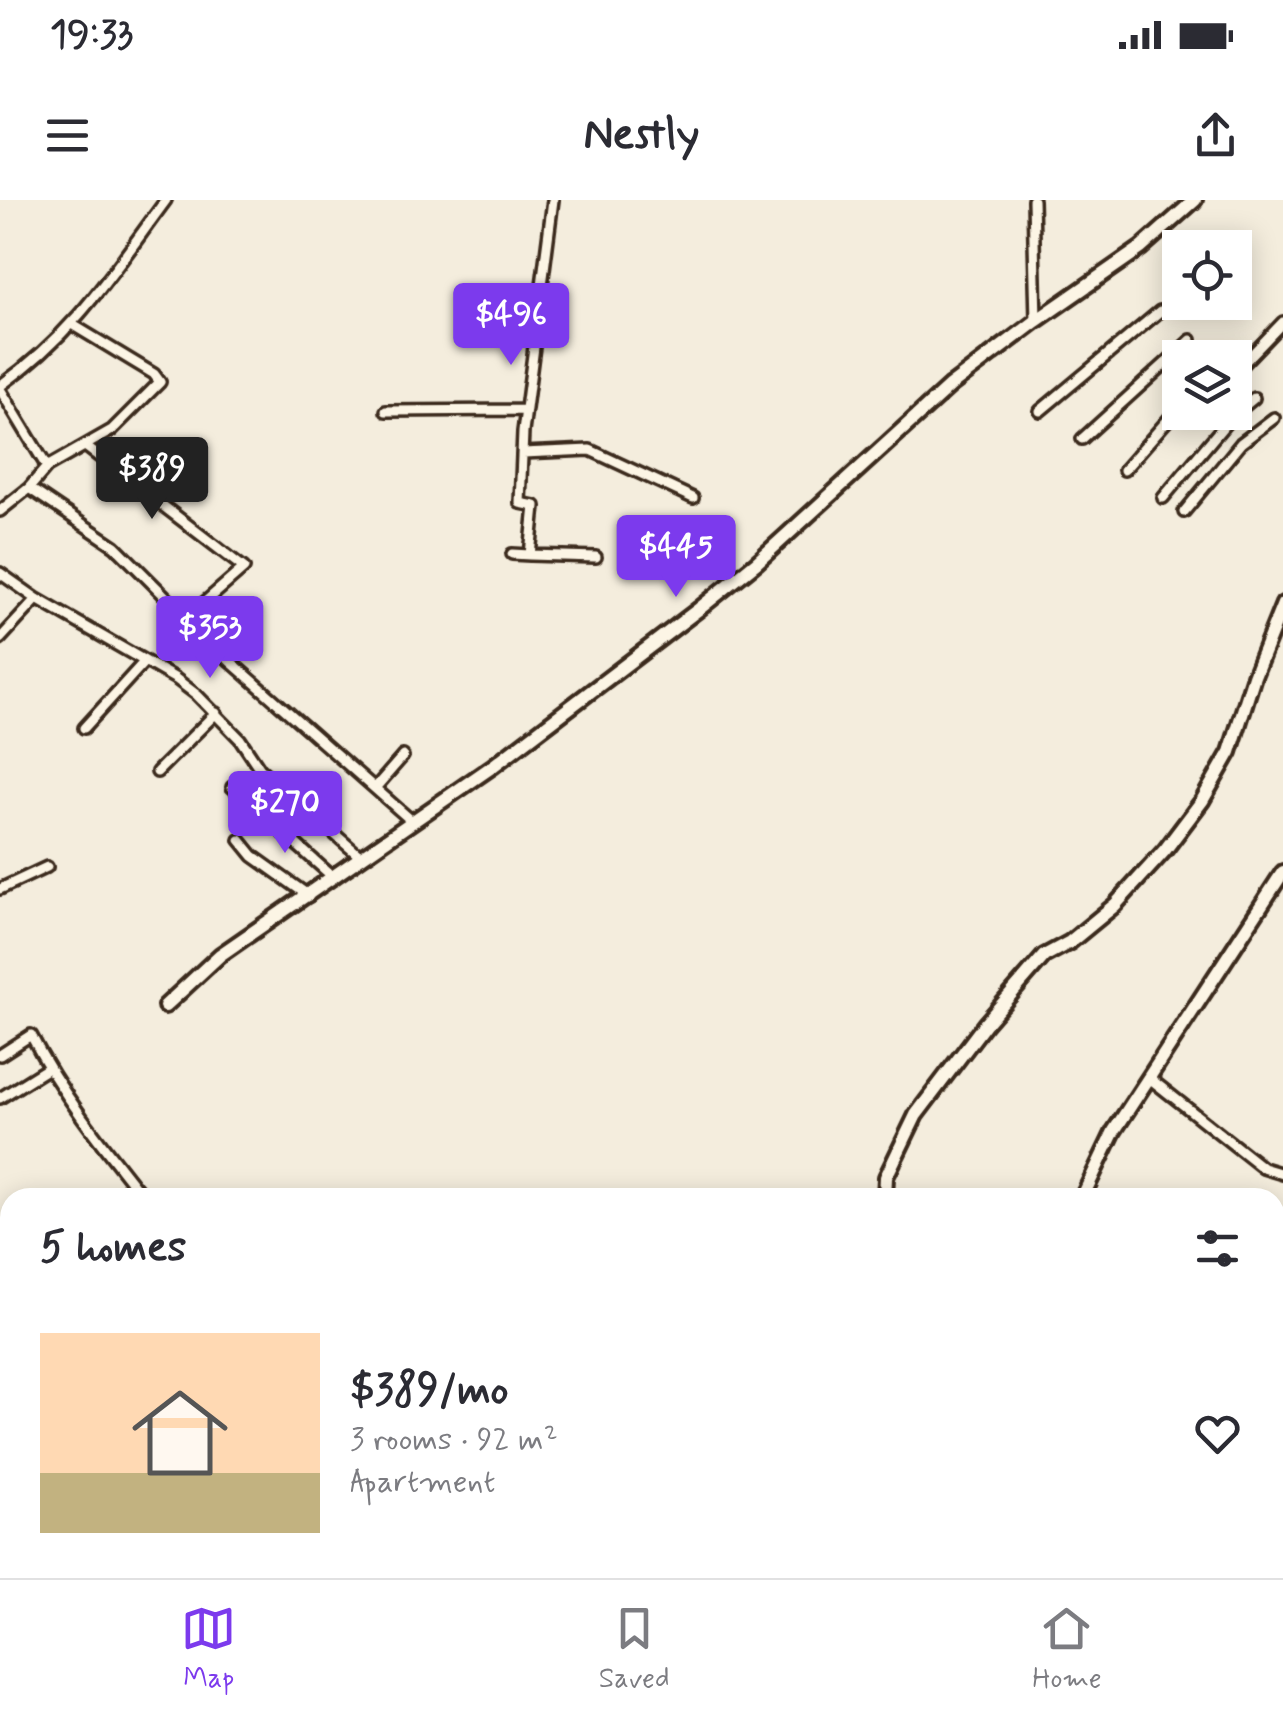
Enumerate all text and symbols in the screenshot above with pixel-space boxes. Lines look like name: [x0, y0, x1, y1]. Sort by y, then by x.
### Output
text: 19:33: [50, 11, 133, 60]
text: Nestly: [583, 106, 700, 165]
icon: menu: [40, 108, 95, 163]
icon: share: [1188, 108, 1243, 163]
map controls: [1162, 230, 1252, 430]
button: locate: [1162, 230, 1252, 320]
pin: $496: [452, 283, 570, 368]
text: $496: [475, 294, 547, 336]
button: layers: [1162, 340, 1252, 430]
pin: $389: [93, 437, 211, 522]
text: $389: [118, 448, 186, 490]
pin: $445: [617, 515, 735, 600]
text: $445: [639, 526, 713, 568]
pin: $353: [151, 596, 269, 681]
text: $353: [178, 607, 242, 649]
pin: $270: [226, 771, 344, 856]
text: $270: [250, 782, 320, 824]
text: 5 homes: [40, 1221, 186, 1276]
icon: filters: [1190, 1221, 1245, 1276]
text: $389/mo: [350, 1364, 509, 1419]
icon: home: [120, 1373, 240, 1493]
icon: heart: [1190, 1406, 1245, 1461]
text: 3 rooms · 92 m²: [350, 1419, 558, 1461]
text: Apartment: [350, 1461, 495, 1503]
tab: Map: [181, 1601, 236, 1698]
tab: Saved: [599, 1601, 670, 1698]
tab: Home: [1032, 1601, 1102, 1698]

